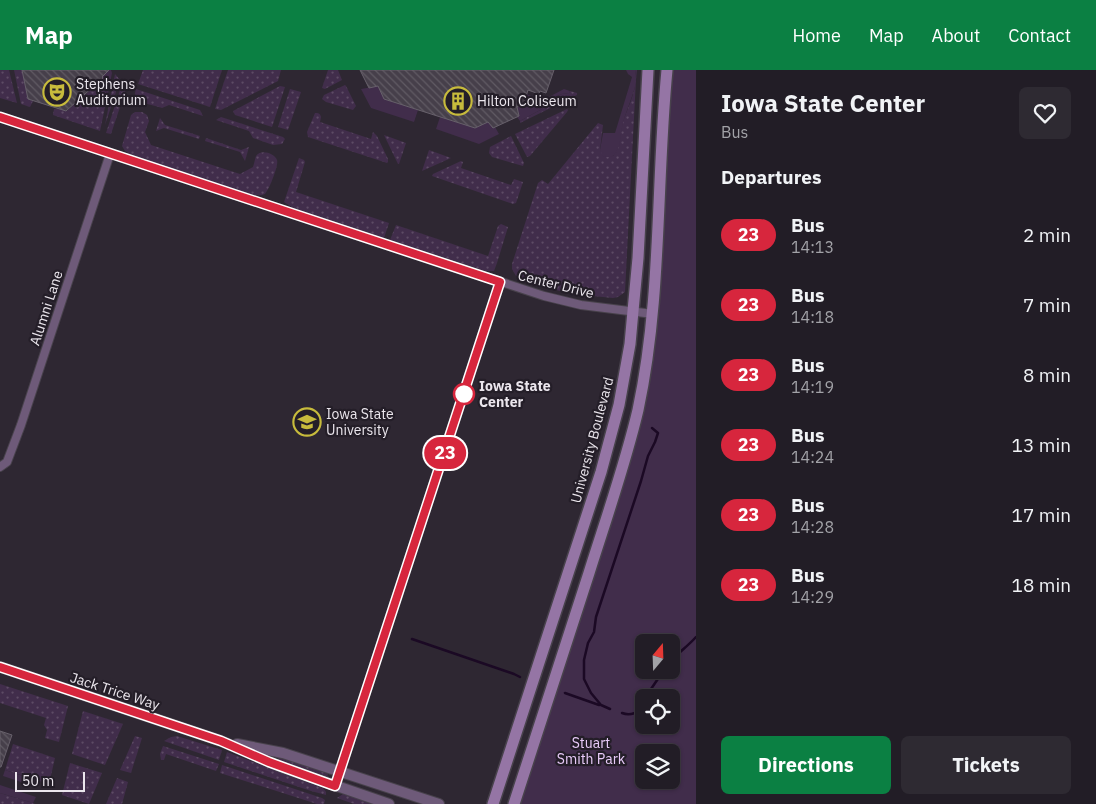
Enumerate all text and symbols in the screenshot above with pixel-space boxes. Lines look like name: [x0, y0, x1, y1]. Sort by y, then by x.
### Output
text: Map: [25, 19, 73, 51]
text: Home: [793, 24, 841, 47]
text: Map: [869, 24, 904, 47]
text: About: [932, 24, 980, 47]
text: Contact: [1008, 24, 1071, 47]
place label: Stephens Auditorium: [76, 75, 146, 109]
theatre icon: Stephens Auditorium: [42, 77, 72, 107]
building icon: Hilton Coliseum: [443, 86, 473, 116]
text: Iowa State Center: [721, 87, 925, 119]
button: heart: [1019, 87, 1071, 139]
place label: Hilton Coliseum: [477, 92, 577, 110]
text: Bus: [721, 122, 748, 142]
text: Departures: [721, 165, 821, 189]
text: Bus: [791, 213, 825, 237]
text: 23: [738, 223, 759, 246]
text: 2 min: [1023, 223, 1071, 247]
text: 14:13: [791, 237, 834, 257]
street label: Center Drive: [516, 266, 596, 302]
street label: Alumni Lane: [25, 268, 67, 348]
text: Bus: [791, 283, 825, 307]
text: 23: [738, 293, 759, 316]
text: 7 min: [1023, 293, 1071, 317]
text: 14:18: [791, 307, 834, 327]
text: Bus: [791, 353, 825, 377]
text: 23: [738, 363, 759, 386]
text: 8 min: [1023, 363, 1071, 387]
street label: University Boulevard: [567, 375, 617, 505]
place label: Iowa State Center: [479, 377, 551, 411]
text: 14:19: [791, 377, 834, 397]
marker: Iowa State Center: [453, 383, 475, 405]
place label: Iowa State University: [326, 405, 394, 439]
school or university icon: Iowa State University: [292, 407, 322, 437]
text: Bus: [791, 423, 825, 447]
text: 23: [738, 433, 759, 456]
text: 13 min: [1012, 433, 1071, 457]
line badge: 23: [422, 437, 468, 469]
text: 23: [434, 441, 456, 464]
text: 14:24: [791, 447, 834, 467]
text: Bus: [791, 493, 825, 517]
text: 23: [738, 503, 759, 526]
text: 17 min: [1012, 503, 1071, 527]
text: 14:28: [791, 517, 834, 537]
text: Bus: [791, 563, 825, 587]
text: 23: [738, 573, 759, 596]
text: 18 min: [1012, 573, 1071, 597]
text: 14:29: [791, 587, 834, 607]
north arrow: [635, 634, 680, 679]
map controls: [635, 634, 680, 789]
street label: Jack Trice Way: [68, 668, 162, 714]
button: locate: [635, 689, 680, 734]
park label: Stuart Smith Park: [557, 734, 626, 768]
button: Directions: [721, 736, 891, 794]
button: Tickets: [901, 736, 1071, 794]
button: layers: [635, 744, 680, 789]
scale bar: [15, 769, 85, 792]
text: 50 m: [22, 772, 54, 790]

